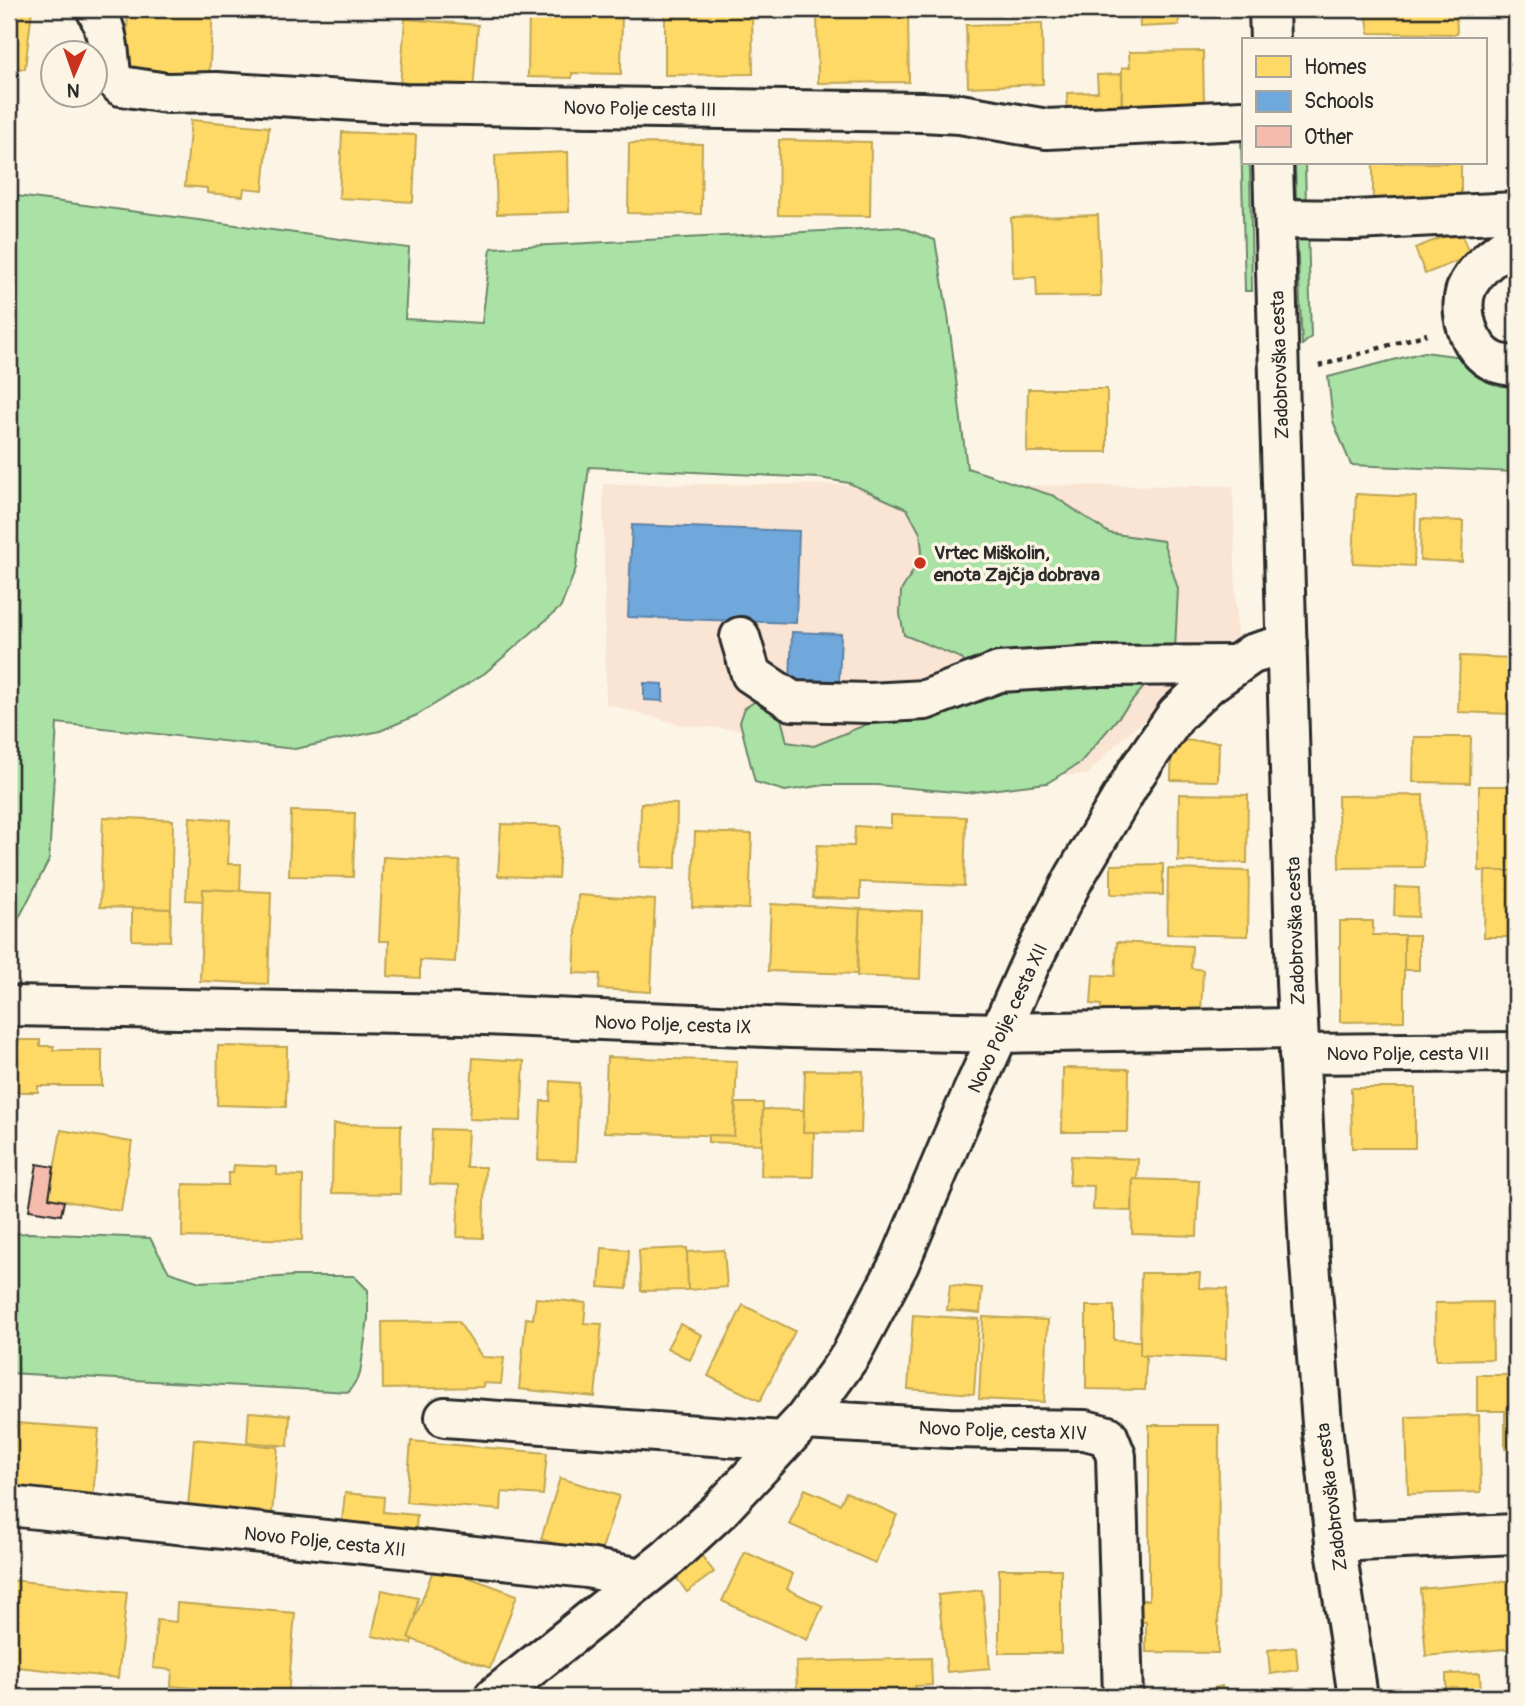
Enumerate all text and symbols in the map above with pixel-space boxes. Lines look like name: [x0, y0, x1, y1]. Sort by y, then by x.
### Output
north arrow: [38, 38, 108, 108]
legend: [1242, 38, 1486, 164]
text: Homes: [1304, 54, 1367, 81]
text: N: [66, 78, 80, 102]
text: Schools: [1304, 88, 1374, 115]
street label: Novo Polje cesta III: [563, 96, 717, 122]
text: Other: [1304, 124, 1354, 151]
street label: Zadobrovška cesta: [1265, 290, 1295, 440]
place label: Vrtec Miškolin, enota Zajčja dobrava: [933, 541, 1100, 587]
marker: Vrtec Miškolin, enota Zajčja dobrava: [912, 555, 928, 571]
street label: Zadobrovška cesta: [1281, 856, 1311, 1006]
street label: Novo Polje, cesta XII: [963, 940, 1053, 1097]
street label: Novo Polje, cesta IX: [594, 1010, 752, 1040]
street label: Novo Polje, cesta VII: [1326, 1042, 1490, 1066]
street label: Novo Polje, cesta XIV: [918, 1416, 1088, 1446]
street label: Zadobrovška cesta: [1311, 1421, 1353, 1572]
street label: Novo Polje, cesta XII: [243, 1522, 407, 1562]

